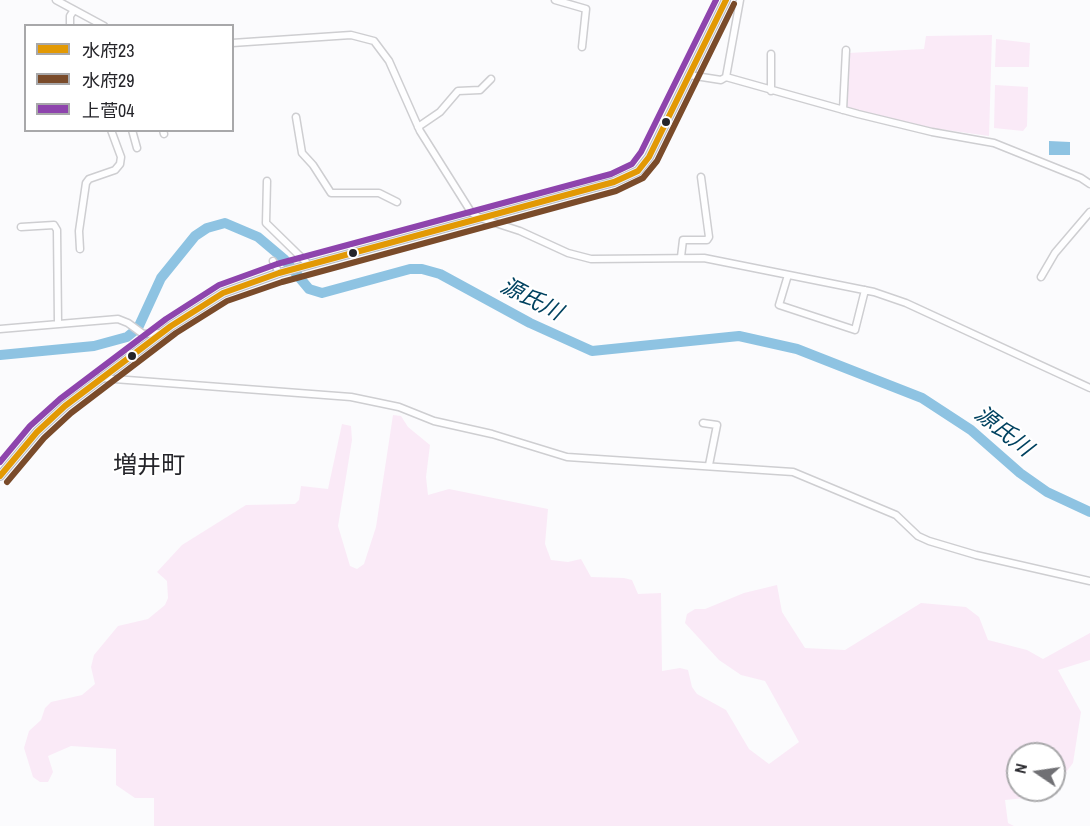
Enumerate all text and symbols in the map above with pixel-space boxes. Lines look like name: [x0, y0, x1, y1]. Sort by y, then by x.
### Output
legend: [24, 24, 234, 132]
text: 水府23: [82, 38, 134, 63]
text: 水府29: [82, 68, 134, 93]
text: 上菅04: [82, 98, 134, 123]
unlabelled marker: [660, 116, 672, 128]
unlabelled marker: [347, 247, 359, 259]
water label: 源氏川: [496, 273, 566, 327]
unlabelled marker: [126, 350, 138, 362]
water label: 源氏川: [969, 401, 1037, 463]
district label: 増井町: [113, 453, 185, 481]
north arrow: [1006, 742, 1066, 802]
text: N: [1009, 761, 1032, 776]

